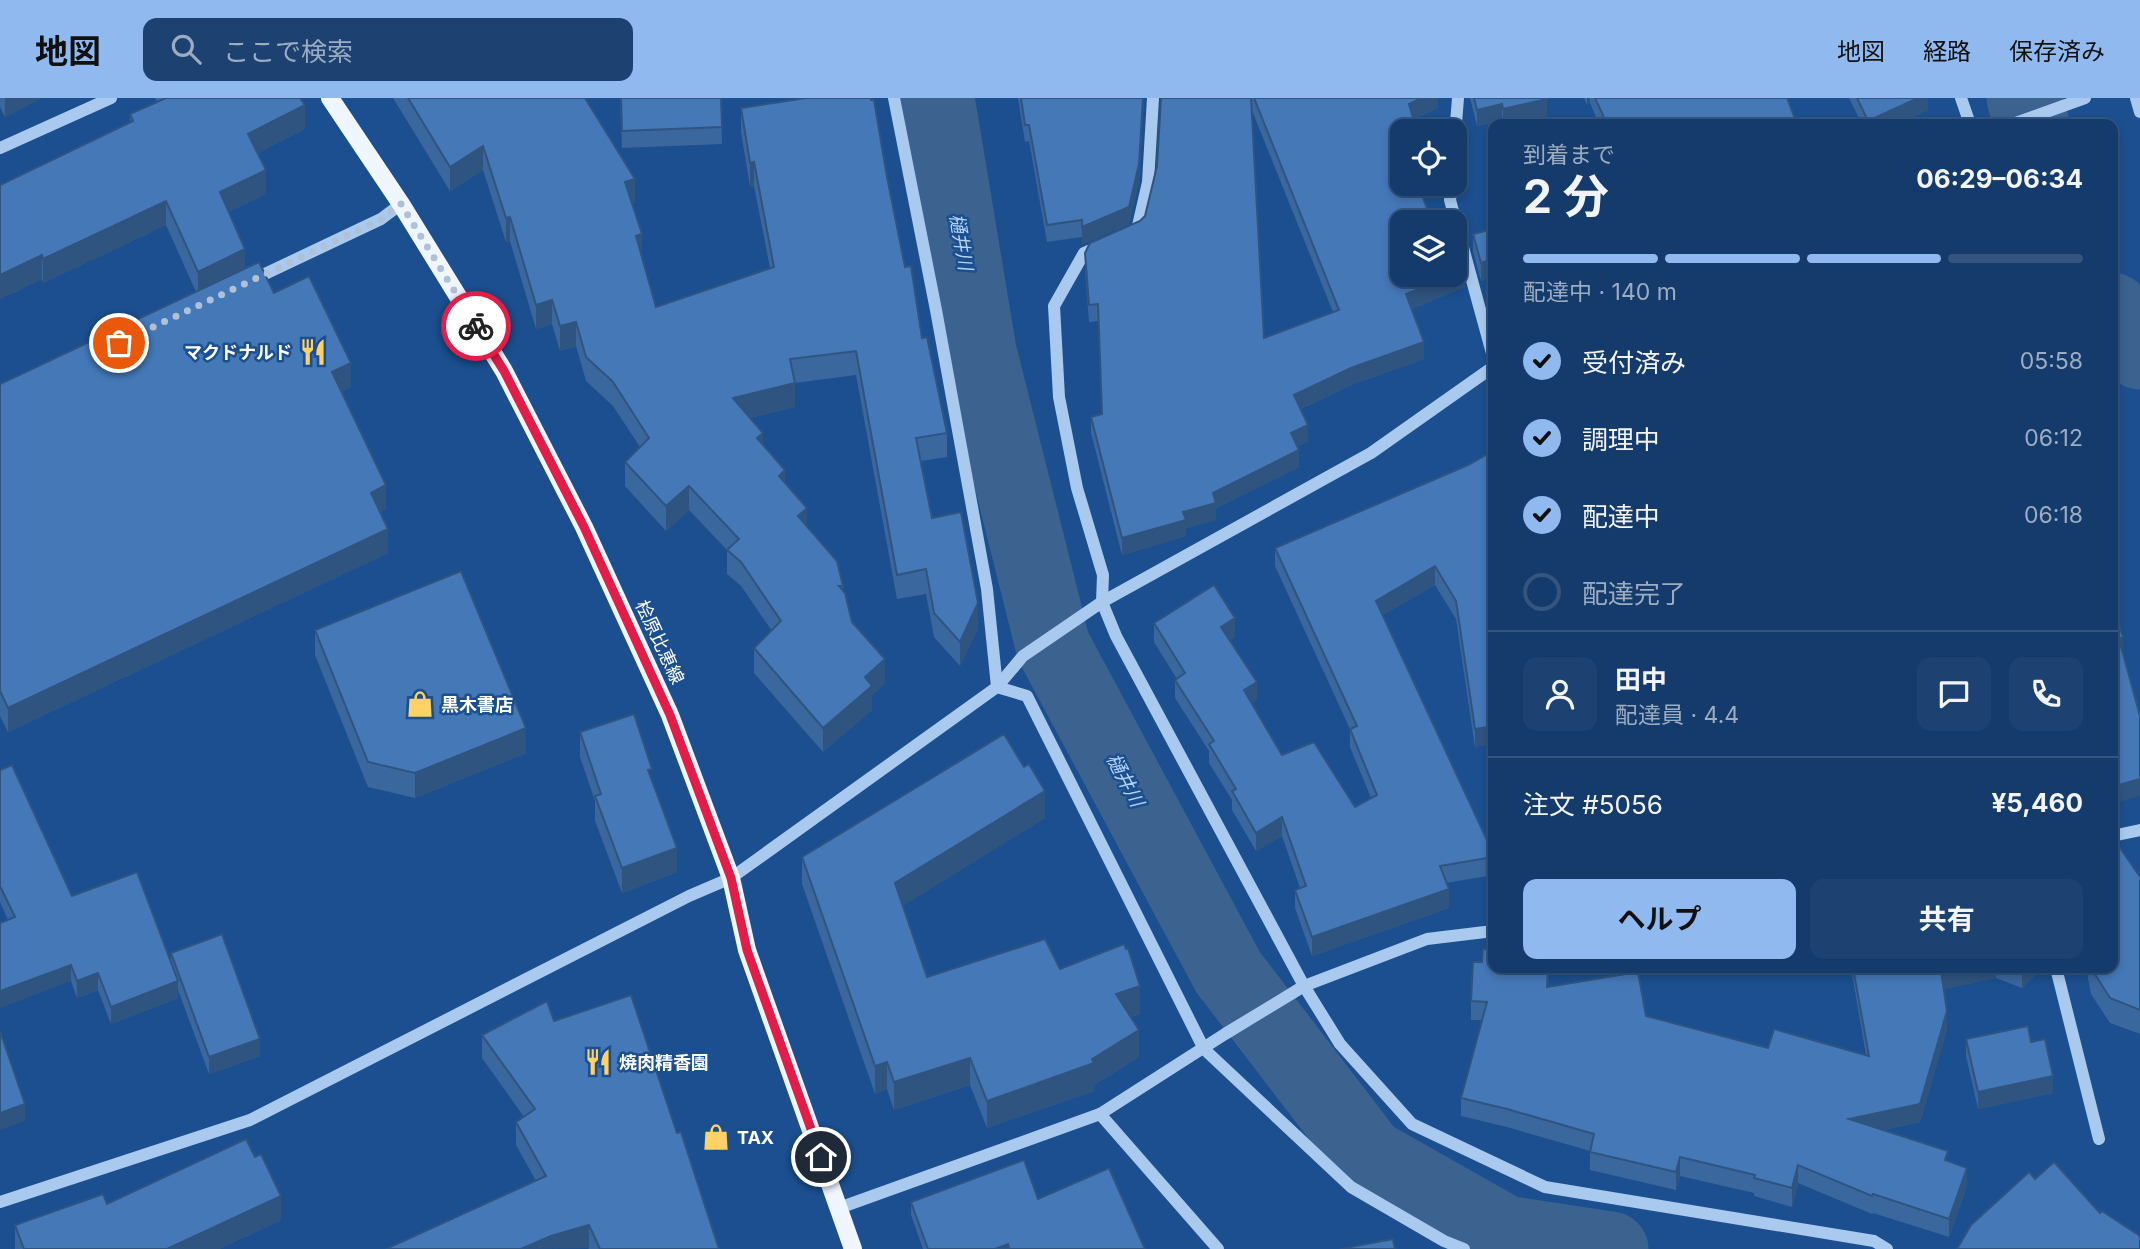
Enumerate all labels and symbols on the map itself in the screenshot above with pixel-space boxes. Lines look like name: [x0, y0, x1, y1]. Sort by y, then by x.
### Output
water label: 樋井川: [945, 212, 978, 274]
courier: [441, 291, 511, 361]
pin: [89, 313, 149, 373]
restaurant icon: マクドナルド: [298, 337, 328, 367]
place label: マクドナルド: [184, 342, 292, 363]
street label: 桧原比恵線: [631, 597, 689, 687]
shop icon: 黒木書店: [405, 689, 435, 719]
place label: 黒木書店: [441, 694, 513, 715]
water label: 樋井川: [1101, 749, 1149, 812]
restaurant icon: 焼肉精香園: [583, 1047, 613, 1077]
place label: 焼肉精香園: [619, 1052, 709, 1073]
shop icon: TAX: [701, 1122, 731, 1152]
place label: TAX: [737, 1127, 774, 1148]
pin: [791, 1127, 851, 1187]

